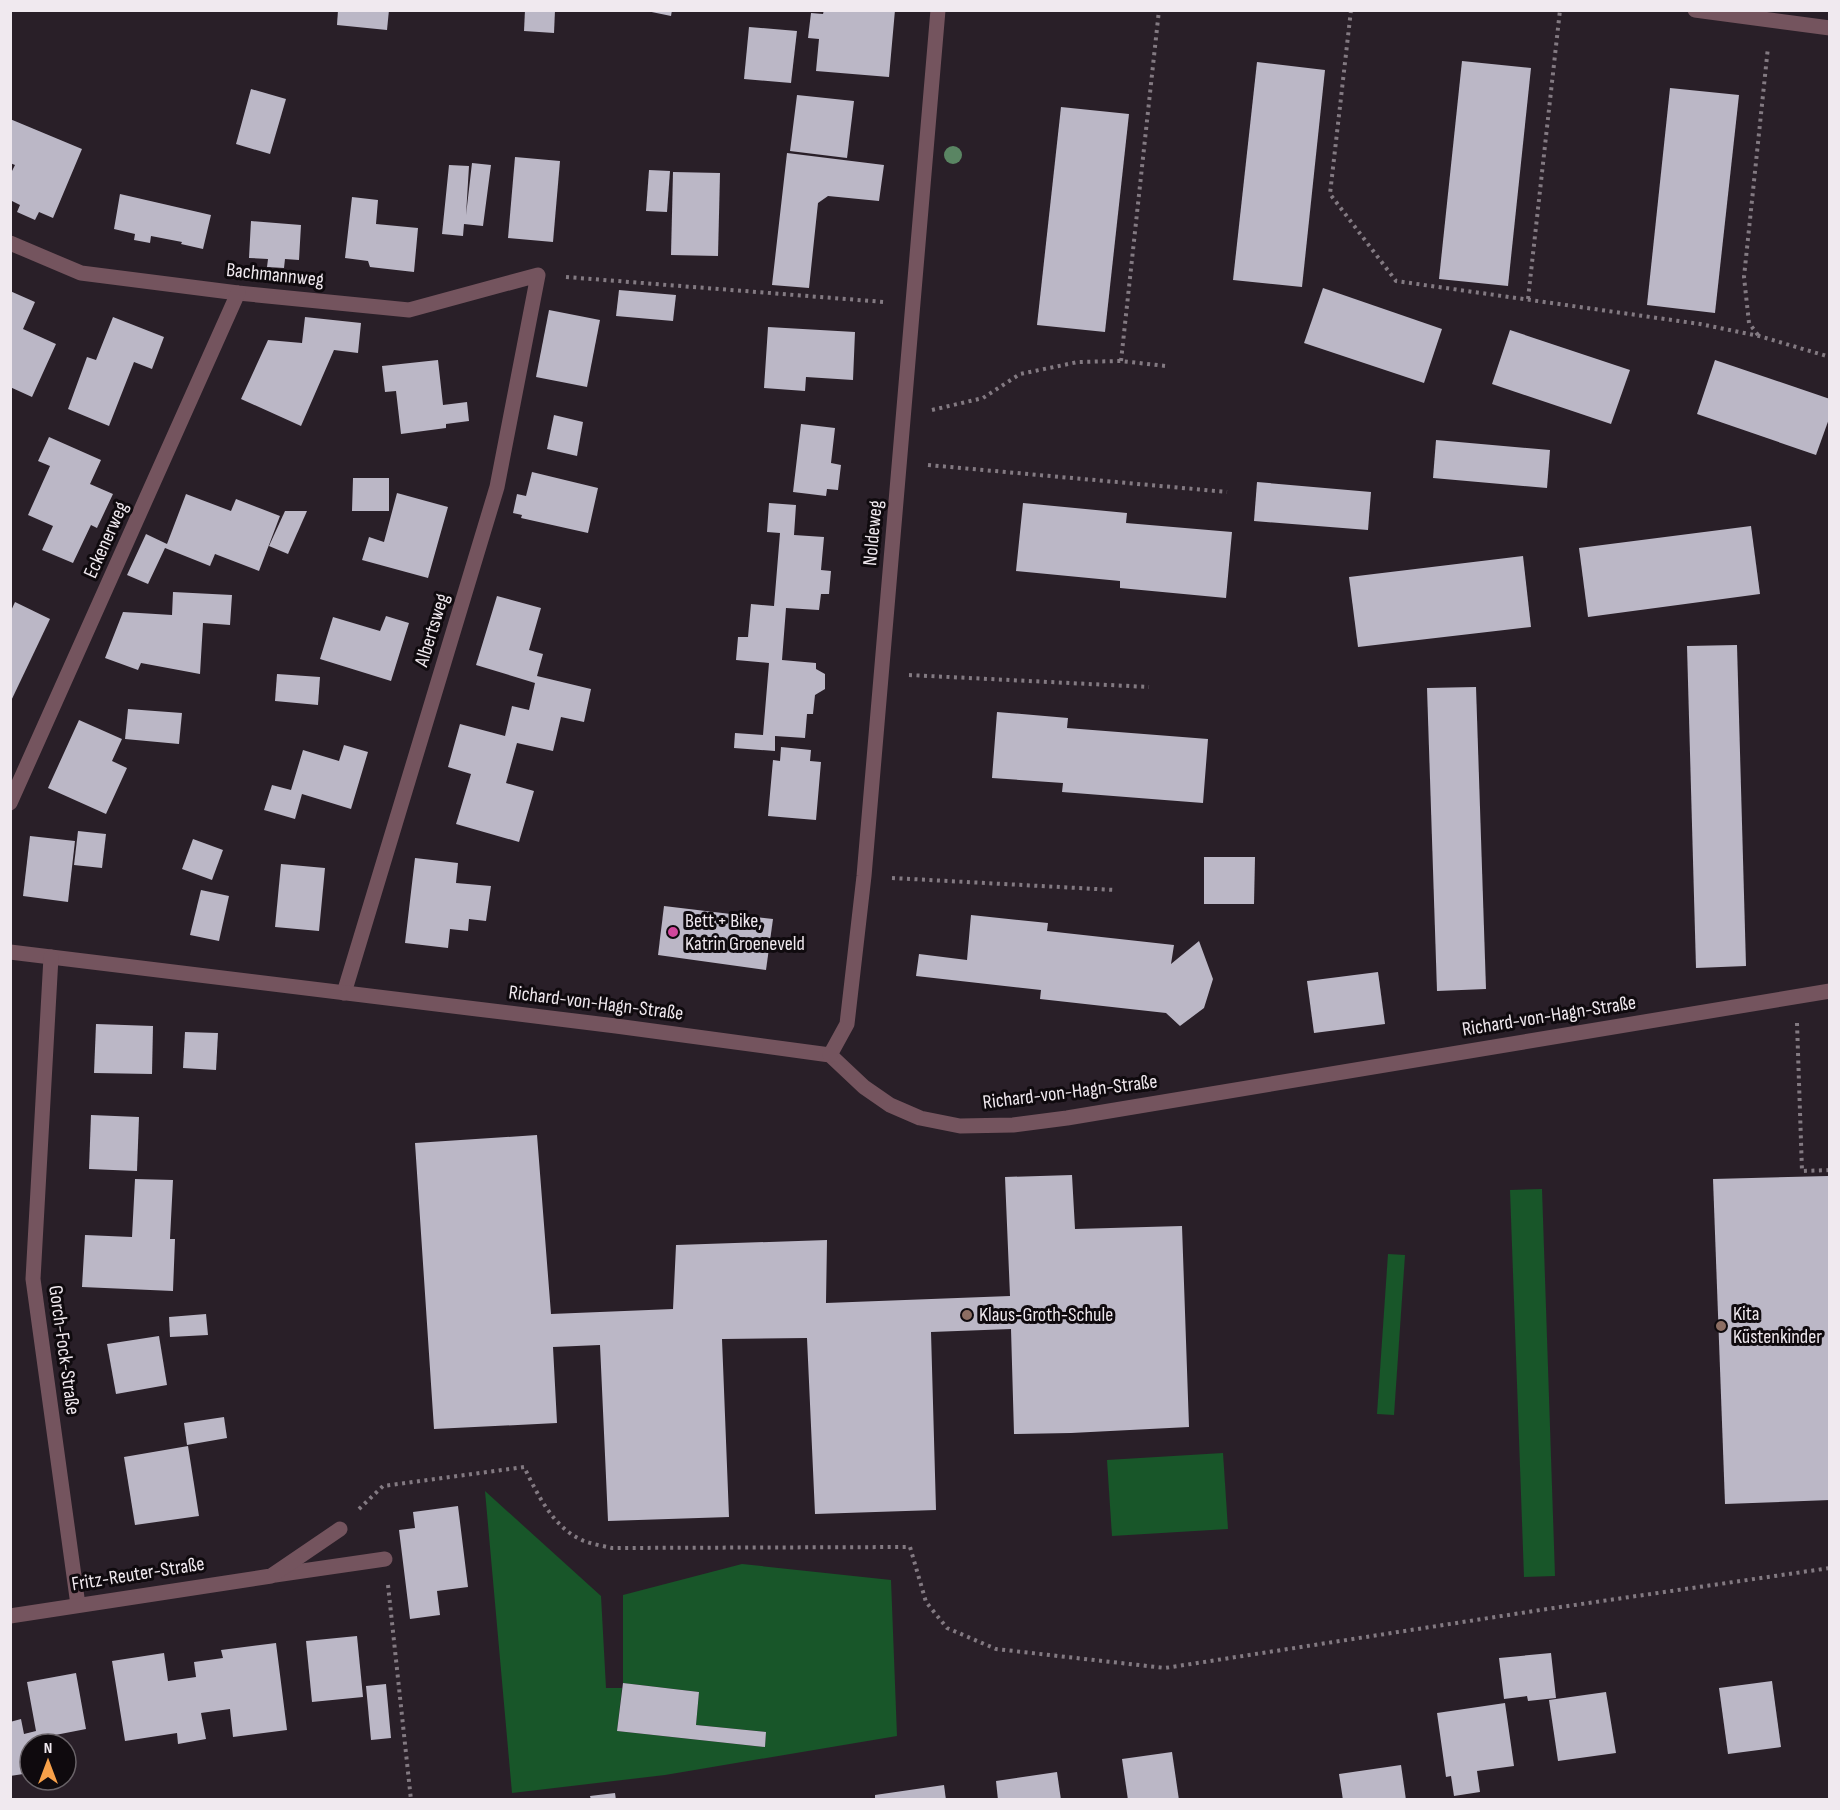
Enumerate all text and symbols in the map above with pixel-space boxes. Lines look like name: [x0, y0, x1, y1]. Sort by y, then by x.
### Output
street label: Bachmannweg: [225, 258, 325, 292]
street label: Eckenerweg: [79, 498, 134, 582]
street label: Noldeweg: [858, 499, 888, 567]
street label: Albertsweg: [409, 591, 454, 670]
place label: Bett + Bike, Katrin Groeneveld: [685, 909, 805, 956]
marker: Bett + Bike, Katrin Groeneveld: [666, 925, 680, 939]
street label: Richard-von-Hagn-Straße: [507, 980, 685, 1026]
street label: Richard-von-Hagn-Straße: [1460, 990, 1638, 1042]
street label: Richard-von-Hagn-Straße: [981, 1069, 1159, 1115]
street label: Gorch-Fock-Straße: [43, 1284, 85, 1416]
place label: Kita Küstenkinder: [1733, 1302, 1822, 1349]
place label: Klaus-Groth-Schule: [979, 1303, 1113, 1327]
marker: Klaus-Groth-Schule: [960, 1308, 974, 1322]
marker: Kita Küstenkinder: [1714, 1319, 1728, 1333]
street label: Fritz-Reuter-Straße: [70, 1552, 206, 1596]
north arrow: [18, 1732, 78, 1792]
text: N: [44, 1739, 52, 1758]

